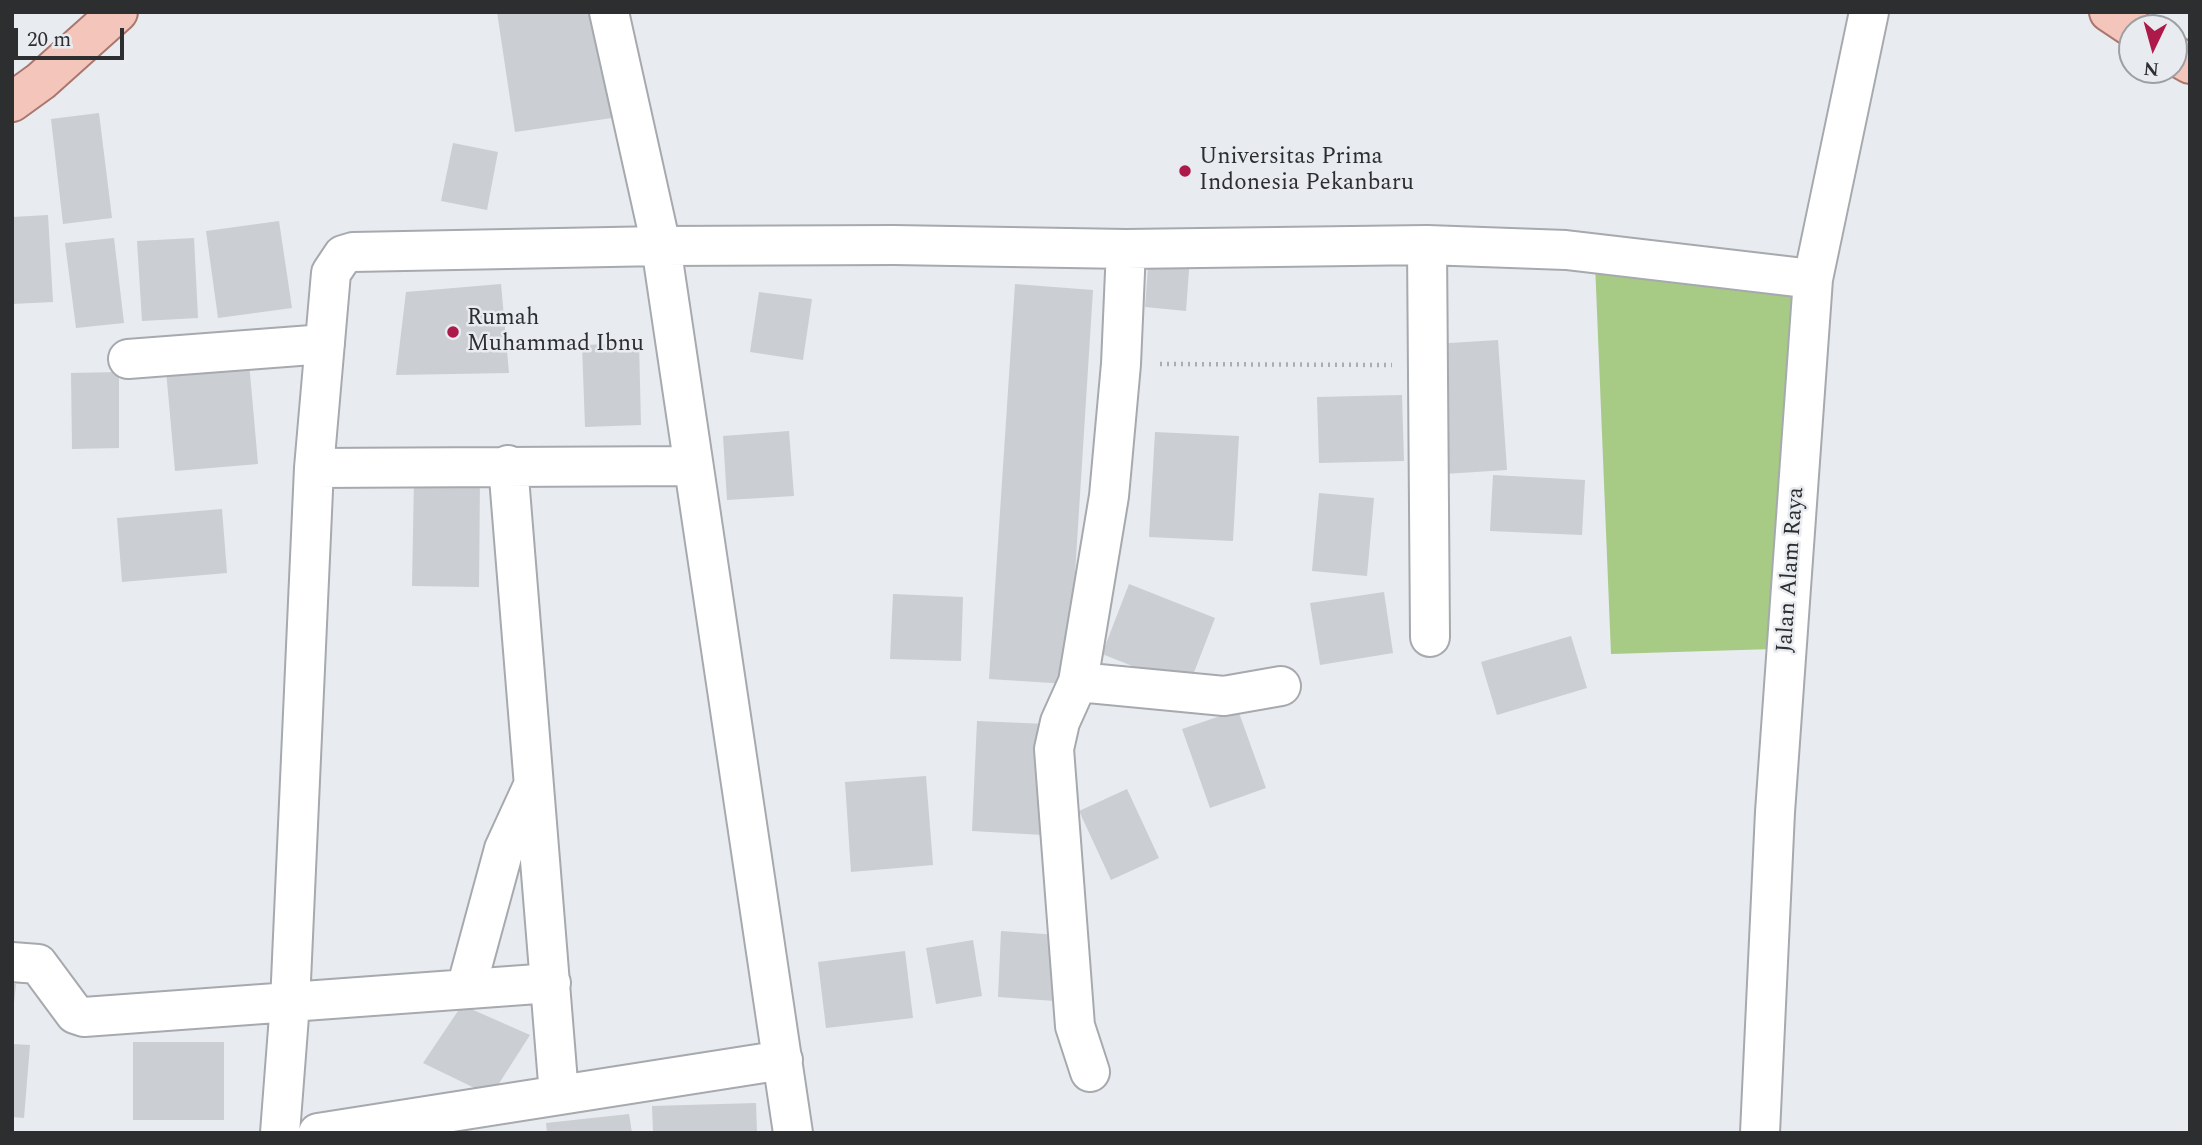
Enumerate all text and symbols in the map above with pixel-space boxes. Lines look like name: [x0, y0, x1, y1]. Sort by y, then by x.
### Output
scale bar: [18, 14, 128, 58]
north arrow: [2118, 14, 2188, 84]
text: 20 m: [27, 24, 71, 56]
text: N: [2142, 53, 2160, 84]
place label: Universitas Prima Indonesia Pekanbaru: [1199, 144, 1414, 198]
marker: Universitas Prima Indonesia Pekanbaru: [1177, 163, 1193, 179]
place label: Rumah Muhammad Ibnu: [467, 305, 644, 359]
marker: Rumah Muhammad Ibnu: [445, 324, 461, 340]
street label: Jalan Alam Raya: [1772, 486, 1812, 654]

